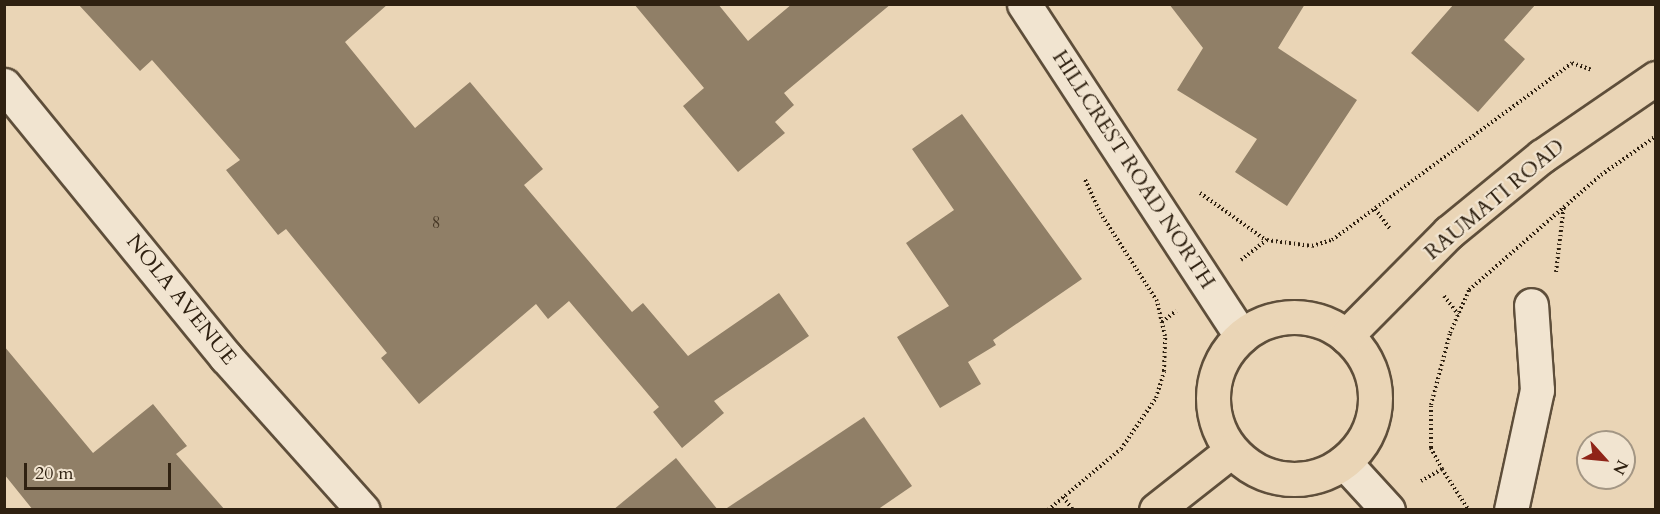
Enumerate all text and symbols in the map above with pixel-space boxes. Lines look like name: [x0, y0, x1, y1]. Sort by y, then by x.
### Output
street label: HILLCREST ROAD NORTH: [1046, 46, 1220, 294]
street label: RAUMATI ROAD: [1420, 134, 1570, 266]
house number: 8: [431, 212, 441, 234]
street label: NOLA AVENUE: [121, 230, 241, 370]
north arrow: [1576, 430, 1636, 490]
scale bar: [27, 451, 174, 489]
text: N: [1607, 456, 1633, 478]
text: 20 m: [35, 461, 74, 486]

